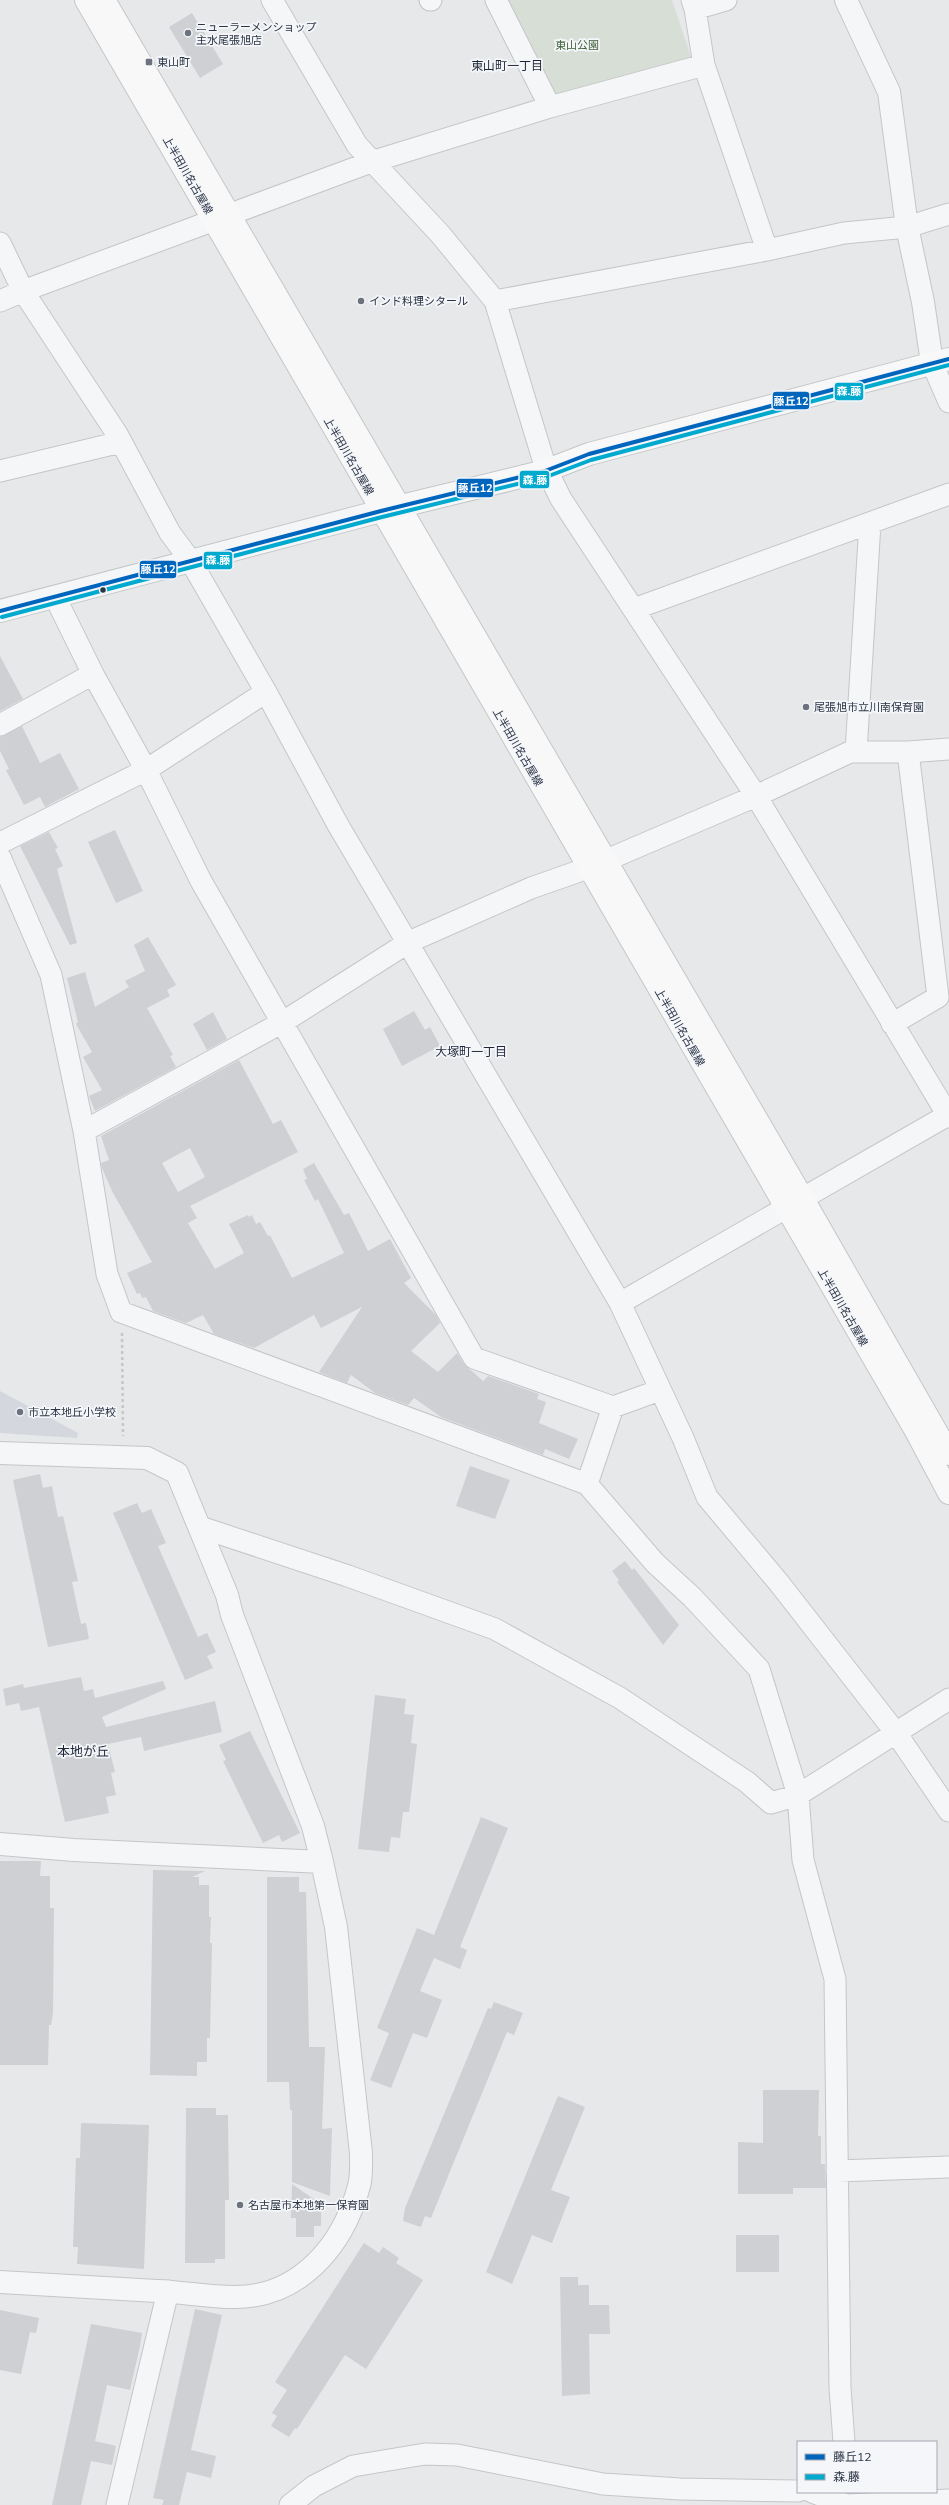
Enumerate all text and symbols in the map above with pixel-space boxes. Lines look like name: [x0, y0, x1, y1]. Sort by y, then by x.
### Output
place label: ニューラーメンショップ 主水尾張旭店: [196, 20, 317, 47]
marker: ニューラーメンショップ 主水尾張旭店: [183, 28, 193, 38]
park label: 東山公園: [555, 38, 599, 52]
place label: 東山町: [157, 55, 190, 69]
marker: 東山町: [144, 57, 154, 67]
district label: 東山町一丁目: [471, 58, 543, 73]
street label: 上半田川名古屋線: [160, 133, 216, 217]
place label: インド料理シタール: [369, 294, 468, 308]
marker: インド料理シタール: [356, 296, 366, 306]
line badge: 森.藤: [834, 382, 864, 401]
text: 森.藤: [837, 384, 861, 398]
line badge: 藤丘12: [772, 391, 810, 410]
text: 藤丘12: [773, 394, 809, 408]
street label: 上半田川名古屋線: [321, 414, 377, 498]
line badge: 森.藤: [519, 470, 550, 489]
text: 森.藤: [523, 473, 547, 487]
line badge: 藤丘12: [456, 478, 494, 498]
text: 藤丘12: [457, 481, 493, 495]
line badge: 森.藤: [203, 551, 233, 570]
text: 森.藤: [206, 553, 230, 567]
line badge: 藤丘12: [139, 560, 177, 579]
text: 藤丘12: [140, 562, 176, 576]
unlabelled marker: [98, 585, 108, 595]
place label: 尾張旭市立川南保育園: [814, 700, 924, 714]
marker: 尾張旭市立川南保育園: [801, 702, 811, 712]
street label: 上半田川名古屋線: [490, 705, 546, 789]
street label: 上半田川名古屋線: [652, 985, 708, 1069]
district label: 大塚町一丁目: [435, 1044, 507, 1059]
street label: 上半田川名古屋線: [815, 1265, 871, 1349]
place label: 市立本地丘小学校: [28, 1405, 116, 1419]
marker: 市立本地丘小学校: [15, 1407, 25, 1417]
district label: 本地が丘: [57, 1743, 109, 1759]
place label: 名古屋市本地第一保育園: [248, 2198, 369, 2212]
marker: 名古屋市本地第一保育園: [235, 2200, 245, 2210]
legend: [797, 2441, 937, 2493]
text: 藤丘12: [833, 2449, 871, 2464]
text: 森.藤: [833, 2469, 860, 2484]

